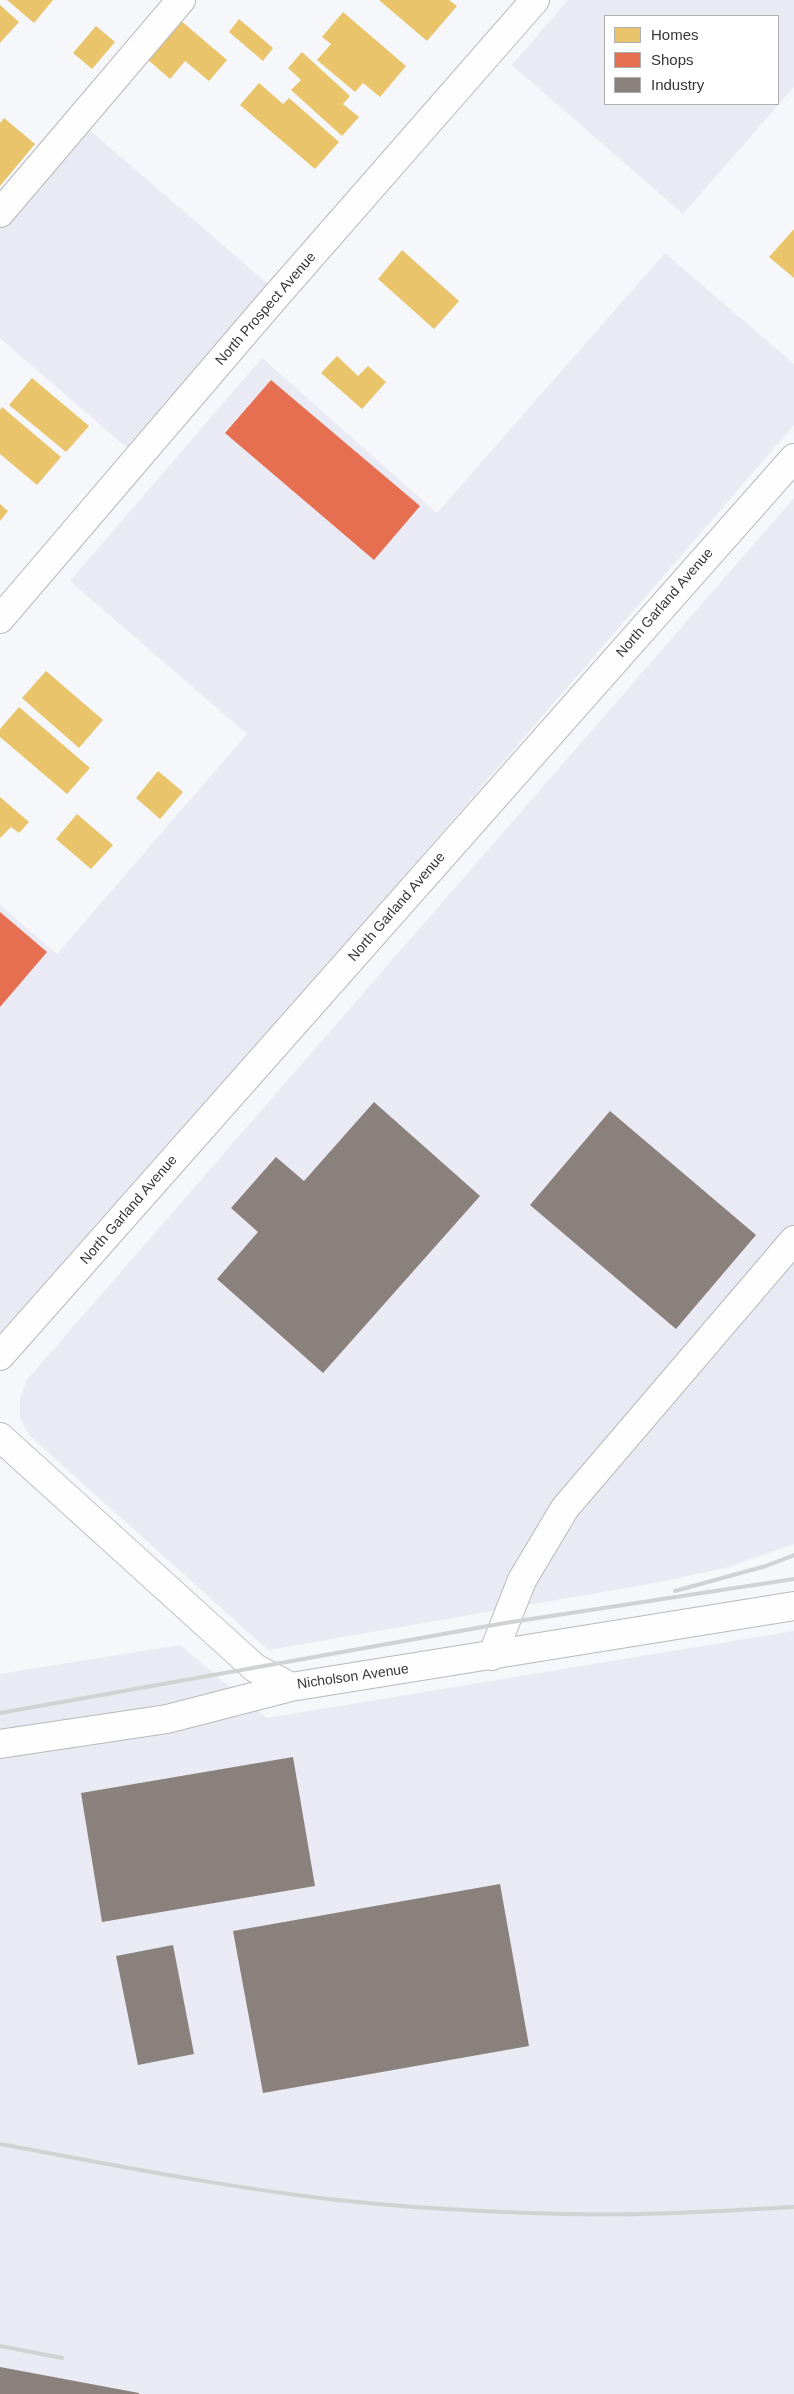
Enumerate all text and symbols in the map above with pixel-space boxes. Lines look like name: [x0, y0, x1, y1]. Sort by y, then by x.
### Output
legend: [604, 15, 779, 105]
text: Homes: [651, 26, 699, 43]
text: Shops: [651, 51, 694, 68]
text: Industry: [651, 76, 704, 93]
street label: North Prospect Avenue: [212, 249, 320, 369]
street label: North Garland Avenue: [613, 545, 717, 661]
street label: North Garland Avenue: [345, 849, 449, 965]
street label: North Garland Avenue: [77, 1152, 181, 1268]
street label: Nicholson Avenue: [296, 1661, 410, 1693]

